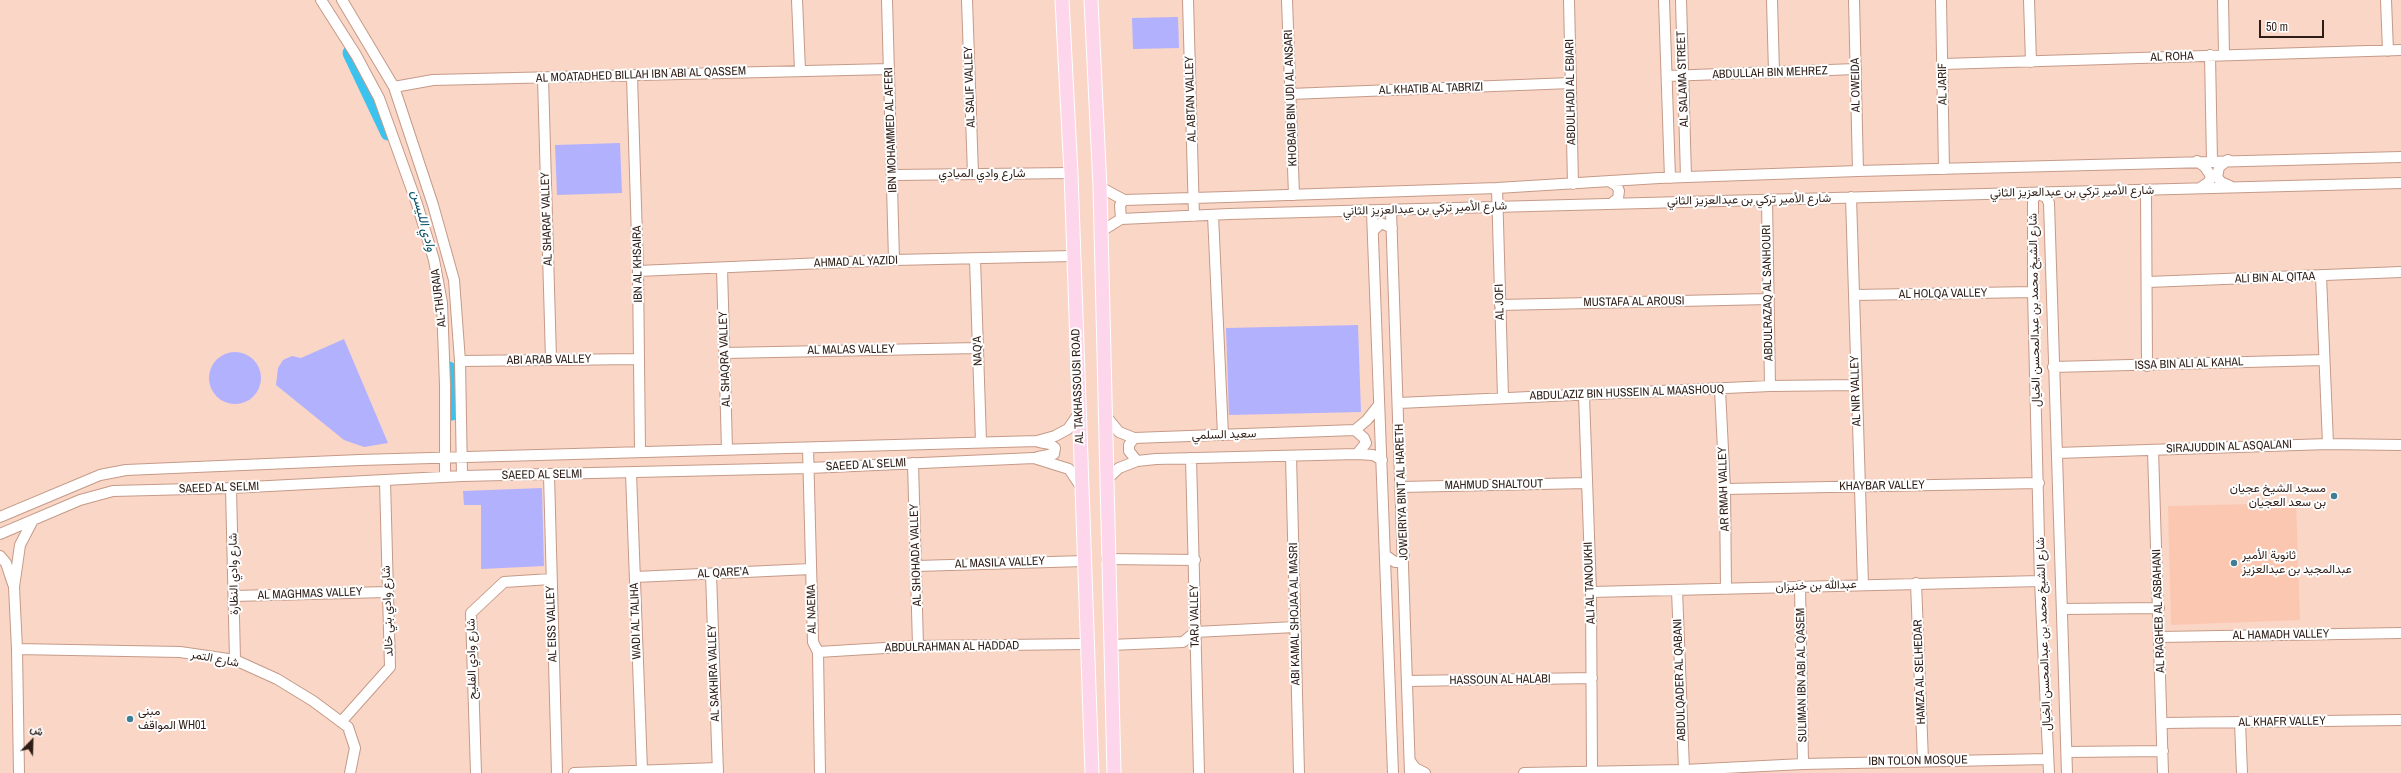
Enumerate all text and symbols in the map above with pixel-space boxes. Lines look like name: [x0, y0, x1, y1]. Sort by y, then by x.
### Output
scale bar: [2261, 12, 2326, 38]
text: 50 m: [2266, 19, 2288, 35]
street label: KHOBAIB BIN UDI AL ANSARI: [1281, 29, 1301, 167]
street label: AL SALAMA STREET: [1674, 31, 1692, 127]
street label: ABDULHADI AL EBIARI: [1563, 39, 1579, 145]
street label: AL SALIF VALLEY: [961, 46, 979, 128]
street label: AL ROHA: [2150, 49, 2194, 65]
street label: AL ABTAN VALLEY: [1182, 56, 1200, 142]
street label: AL OWEIDA: [1848, 58, 1864, 112]
street label: AL JARIF: [1935, 63, 1951, 105]
street label: AL MOATADHED BILLAH IBN ABI AL QASSEM: [536, 64, 746, 86]
street label: ABDULLAH BIN MEHREZ: [1712, 64, 1828, 82]
street label: IBN MOHAMMED AL AFERI: [882, 67, 900, 193]
street label: AL KHATIB AL TABRIZI: [1379, 80, 1483, 98]
street label: شارع وادي الميادي: [939, 167, 1025, 181]
street label: AL SHARAF VALLEY: [538, 172, 556, 266]
street label: شارع الأمير تركي بن عبدالعزيز الثاني: [1990, 183, 2154, 201]
water label: وادي الليسن: [407, 189, 439, 253]
street label: شارع الأمير تركي بن عبدالعزيز الثاني: [1667, 191, 1831, 209]
street label: شارع الأمير تركي بن عبدالعزيز الثاني: [1343, 199, 1507, 219]
street label: شارع الشيخ محمد بن عبدالمحسن الخيال: [2026, 213, 2044, 407]
street label: IBN AL KHSAIRA: [630, 225, 646, 303]
street label: ABDULRAZAQ AL SANHOURI: [1760, 225, 1776, 361]
street label: AHMAD AL YAZIDI: [814, 253, 898, 271]
street label: AL-THURAIA: [428, 268, 450, 328]
street label: ALI BIN AL QITAA: [2235, 269, 2315, 287]
street label: AL JOFI: [1492, 284, 1508, 320]
street label: AL HOLQA VALLEY: [1899, 286, 1987, 302]
street label: MUSTAFA AL AROUSI: [1583, 294, 1685, 310]
street label: AL SHAQRA VALLEY: [716, 311, 734, 407]
street label: AL TAKHASSOUSI ROAD: [1069, 328, 1087, 444]
street label: NAQ'A: [970, 336, 986, 366]
street label: AL MALAS VALLEY: [807, 342, 895, 358]
street label: ABI ARAB VALLEY: [507, 352, 591, 368]
street label: AL NIR VALLEY: [1848, 355, 1864, 427]
street label: ISSA BIN ALI AL KAHAL: [2134, 355, 2244, 373]
street label: ABDULAZIZ BIN HUSSEIN AL MAASHOUQ: [1529, 382, 1725, 404]
street label: JOWEIRIYA BINT AL HARETH: [1392, 424, 1412, 560]
street label: سعيد السلمي: [1191, 427, 1257, 443]
street label: SIRAJUDDIN AL ASQALANI: [2166, 438, 2292, 456]
street label: AR RMAH VALLEY: [1715, 446, 1733, 532]
street label: SAEED AL SELMI: [825, 456, 907, 474]
street label: SAEED AL SELMI: [502, 467, 582, 483]
street label: MAHMUD SHALTOUT: [1445, 477, 1543, 493]
street label: KHAYBAR VALLEY: [1839, 478, 1925, 494]
street label: SAEED AL SELMI: [179, 479, 259, 497]
place label: مسجد الشيخ عجيان بن سعد العجيان: [2230, 482, 2326, 510]
marker: مسجد الشيخ عجيان بن سعد العجيان: [2329, 491, 2339, 501]
street label: AL SHOHADA VALLEY: [907, 503, 925, 607]
street label: شارع وادي النظارة: [226, 533, 242, 615]
street label: شارع الشيخ محمد بن عبدالمحسن الخيال: [2033, 537, 2055, 731]
street label: ALI AL TANOUKHI: [1581, 542, 1599, 624]
street label: ABI KAMAL SHOJAA AL MASRI: [1287, 543, 1303, 685]
street label: AL RAGHEB AL ASBAHANI: [2150, 549, 2168, 673]
place label: ثانوية الأمير عبدالمجيد بن عبدالعزيز: [2242, 549, 2352, 577]
street label: AL MASILA VALLEY: [955, 554, 1045, 572]
marker: ثانوية الأمير عبدالمجيد بن عبدالعزيز: [2229, 558, 2239, 568]
street label: AL QARE'A: [697, 564, 749, 582]
street label: شارع وادي بني خالد: [379, 565, 397, 657]
street label: عبدالله بن خنيزان: [1775, 577, 1857, 595]
street label: WADI AL TALIHA: [627, 582, 645, 660]
street label: AL NAEMA: [804, 584, 820, 634]
street label: TARJ VALLEY: [1187, 584, 1203, 648]
street label: AL MAGHMAS VALLEY: [257, 585, 363, 603]
street label: AL EISS VALLEY: [543, 586, 561, 662]
street label: SULIMAN IBN ABI AL QASEM: [1794, 608, 1810, 742]
street label: شارع وادي الفليح: [464, 618, 480, 700]
street label: ABDULQADER AL QABANI: [1671, 619, 1689, 741]
street label: HAMZA AL SELHEDAR: [1911, 619, 1929, 725]
street label: AL SAKHIRA VALLEY: [705, 624, 723, 722]
street label: AL HAMADH VALLEY: [2233, 627, 2329, 643]
street label: ABDULRAHMAN AL HADDAD: [885, 639, 1019, 655]
street label: شارع التمر: [190, 647, 240, 671]
street label: HASSOUN AL HALABI: [1449, 672, 1551, 688]
place label: مبنى المواقف WH01: [138, 705, 206, 733]
marker: مبنى المواقف WH01: [125, 714, 135, 724]
street label: AL KHAFR VALLEY: [2238, 714, 2326, 730]
north arrow: [12, 721, 52, 761]
text: ش: [28, 721, 46, 739]
street label: IBN TOLON MOSQUE: [1868, 753, 1968, 769]

